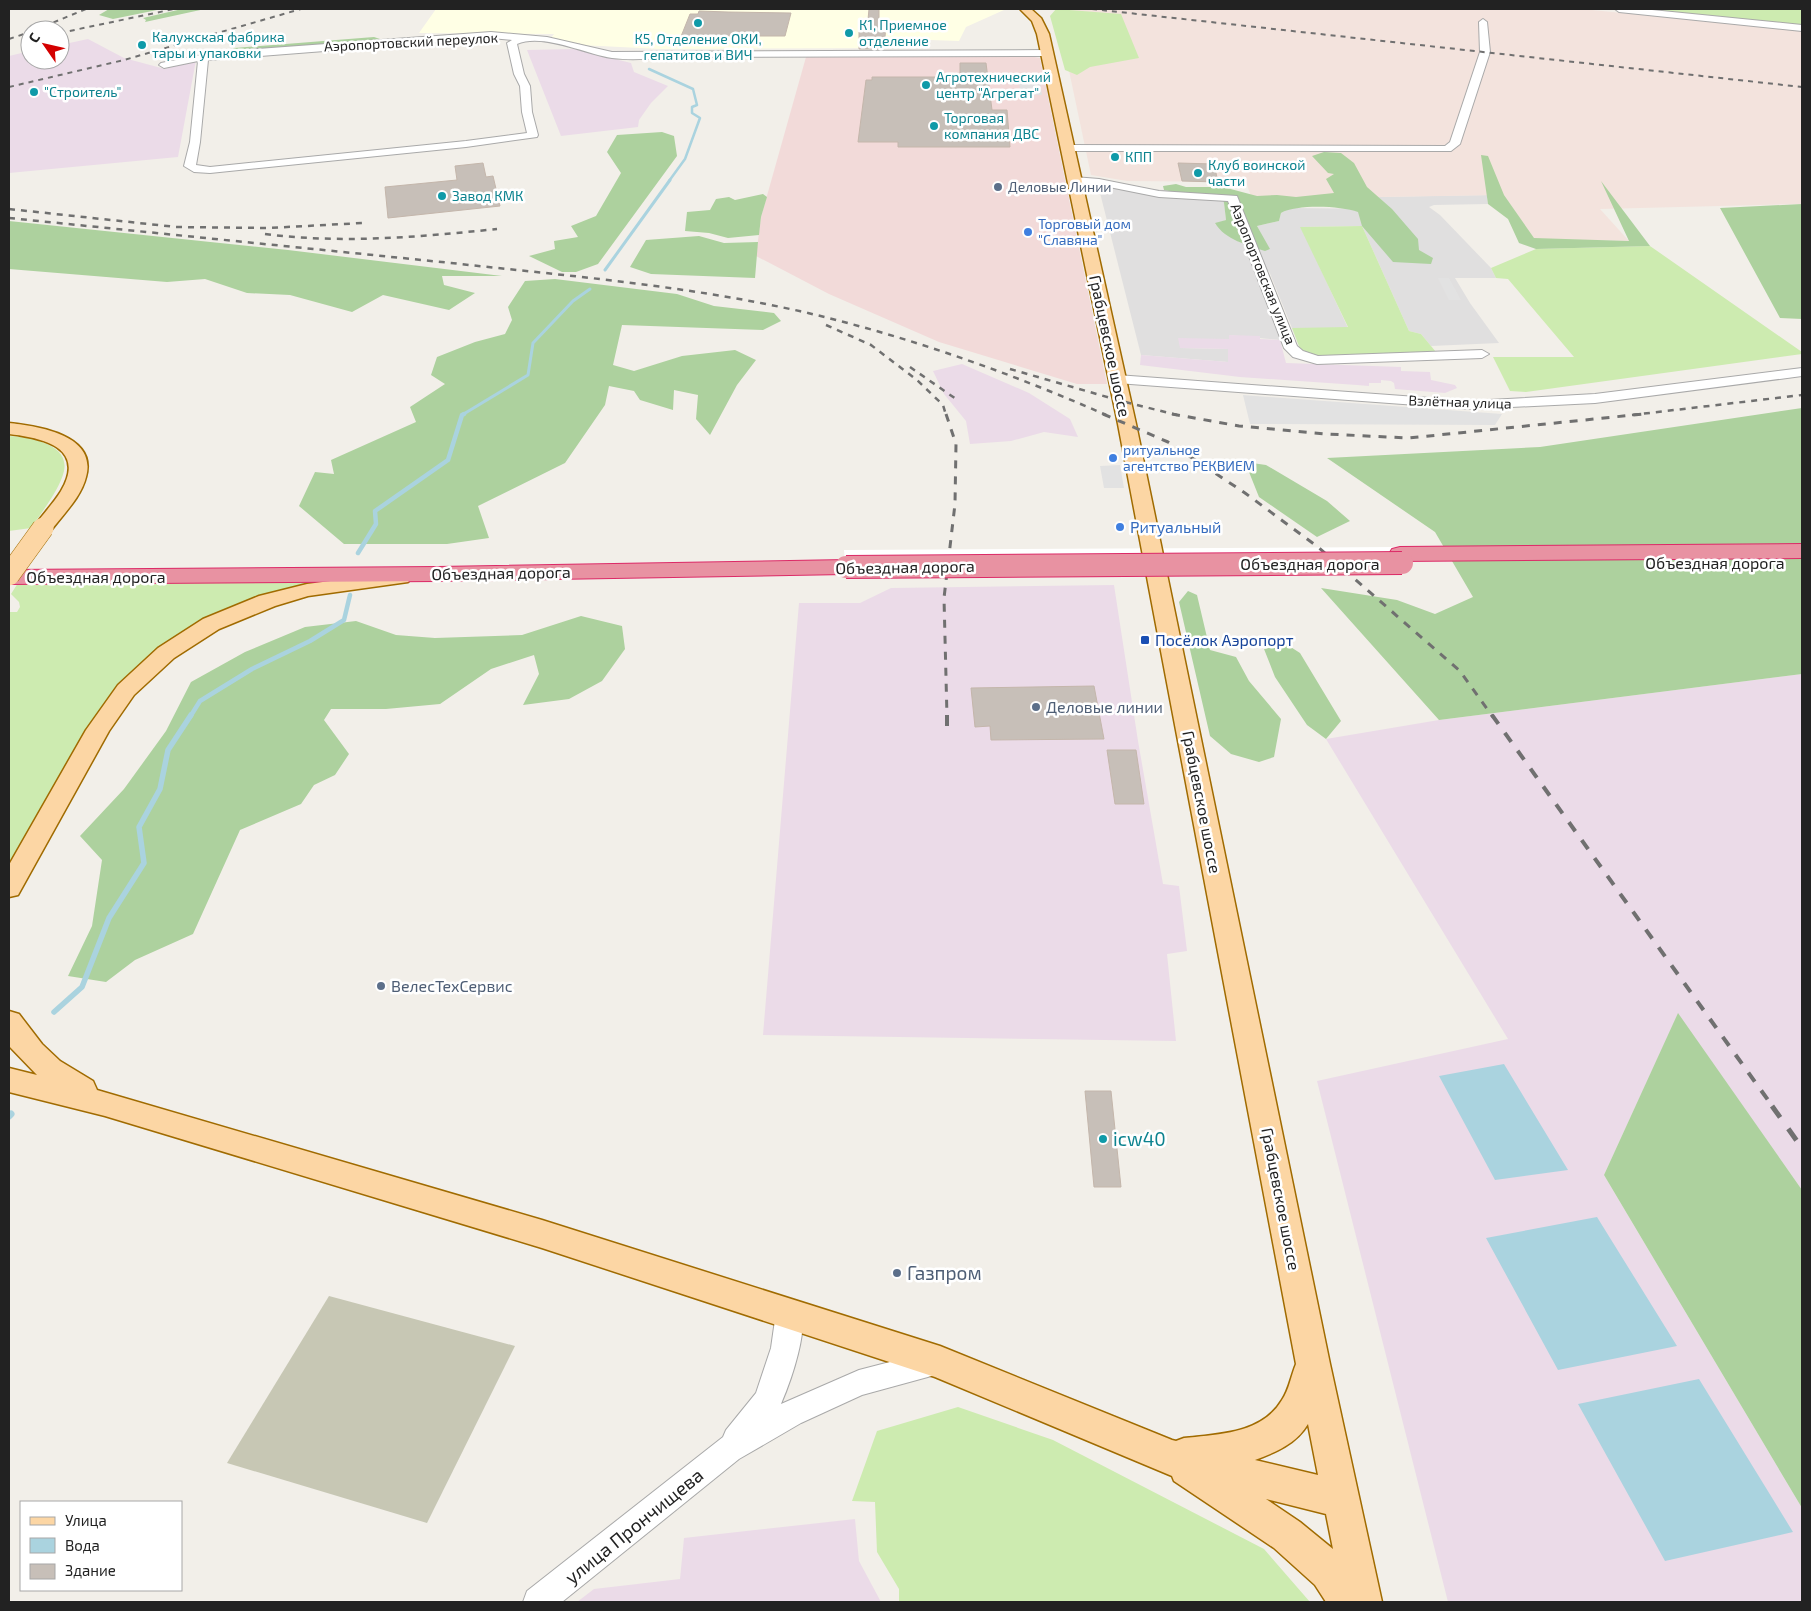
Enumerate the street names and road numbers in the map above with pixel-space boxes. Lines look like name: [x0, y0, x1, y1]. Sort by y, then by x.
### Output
street label: Аэропортовский переулок: [324, 28, 499, 55]
street label: Аэропортовская улица: [1227, 201, 1300, 347]
street label: Грабцевское шоссе: [1086, 273, 1135, 419]
street label: Взлётная улица: [1408, 391, 1512, 412]
street label: Объездная дорога: [1645, 553, 1785, 572]
street label: Объездная дорога: [1240, 554, 1380, 573]
street label: Объездная дорога: [835, 556, 975, 577]
street label: Объездная дорога: [431, 562, 571, 583]
street label: Объездная дорога: [26, 567, 166, 586]
street label: Грабцевское шоссе: [1179, 729, 1226, 875]
street label: Грабцевское шоссе: [1258, 1126, 1305, 1272]
street label: улица Прончищева: [560, 1463, 708, 1589]

